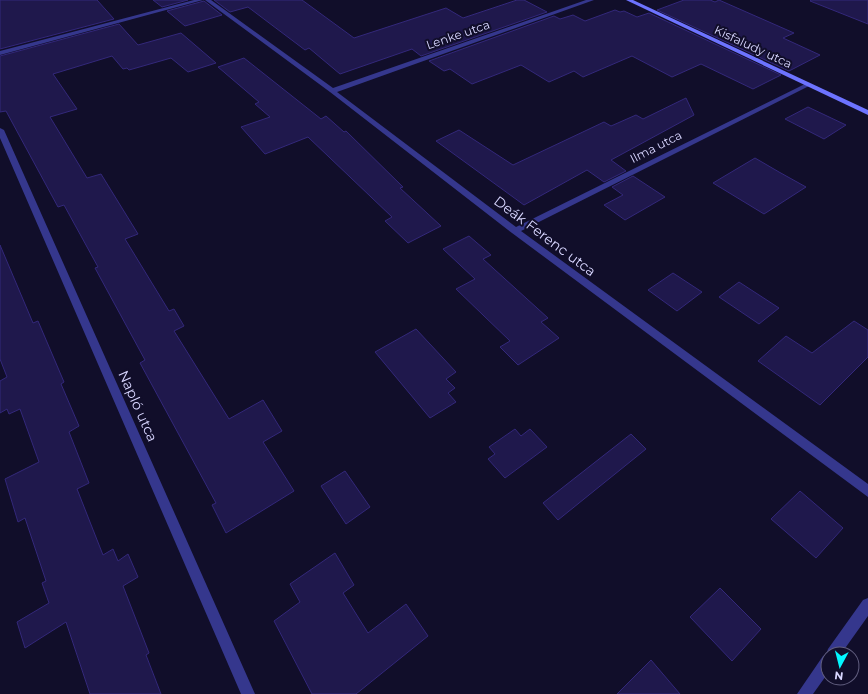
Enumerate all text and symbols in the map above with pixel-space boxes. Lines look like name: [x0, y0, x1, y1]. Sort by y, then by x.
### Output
street label: Lenke utca: [424, 17, 492, 52]
street label: Kisfaludy utca: [712, 22, 795, 71]
street label: Ilma utca: [627, 127, 684, 166]
street label: Deák Ferenc utca: [490, 192, 600, 280]
street label: Napló utca: [114, 367, 162, 445]
north arrow: [820, 646, 860, 686]
text: N: [834, 668, 844, 683]

